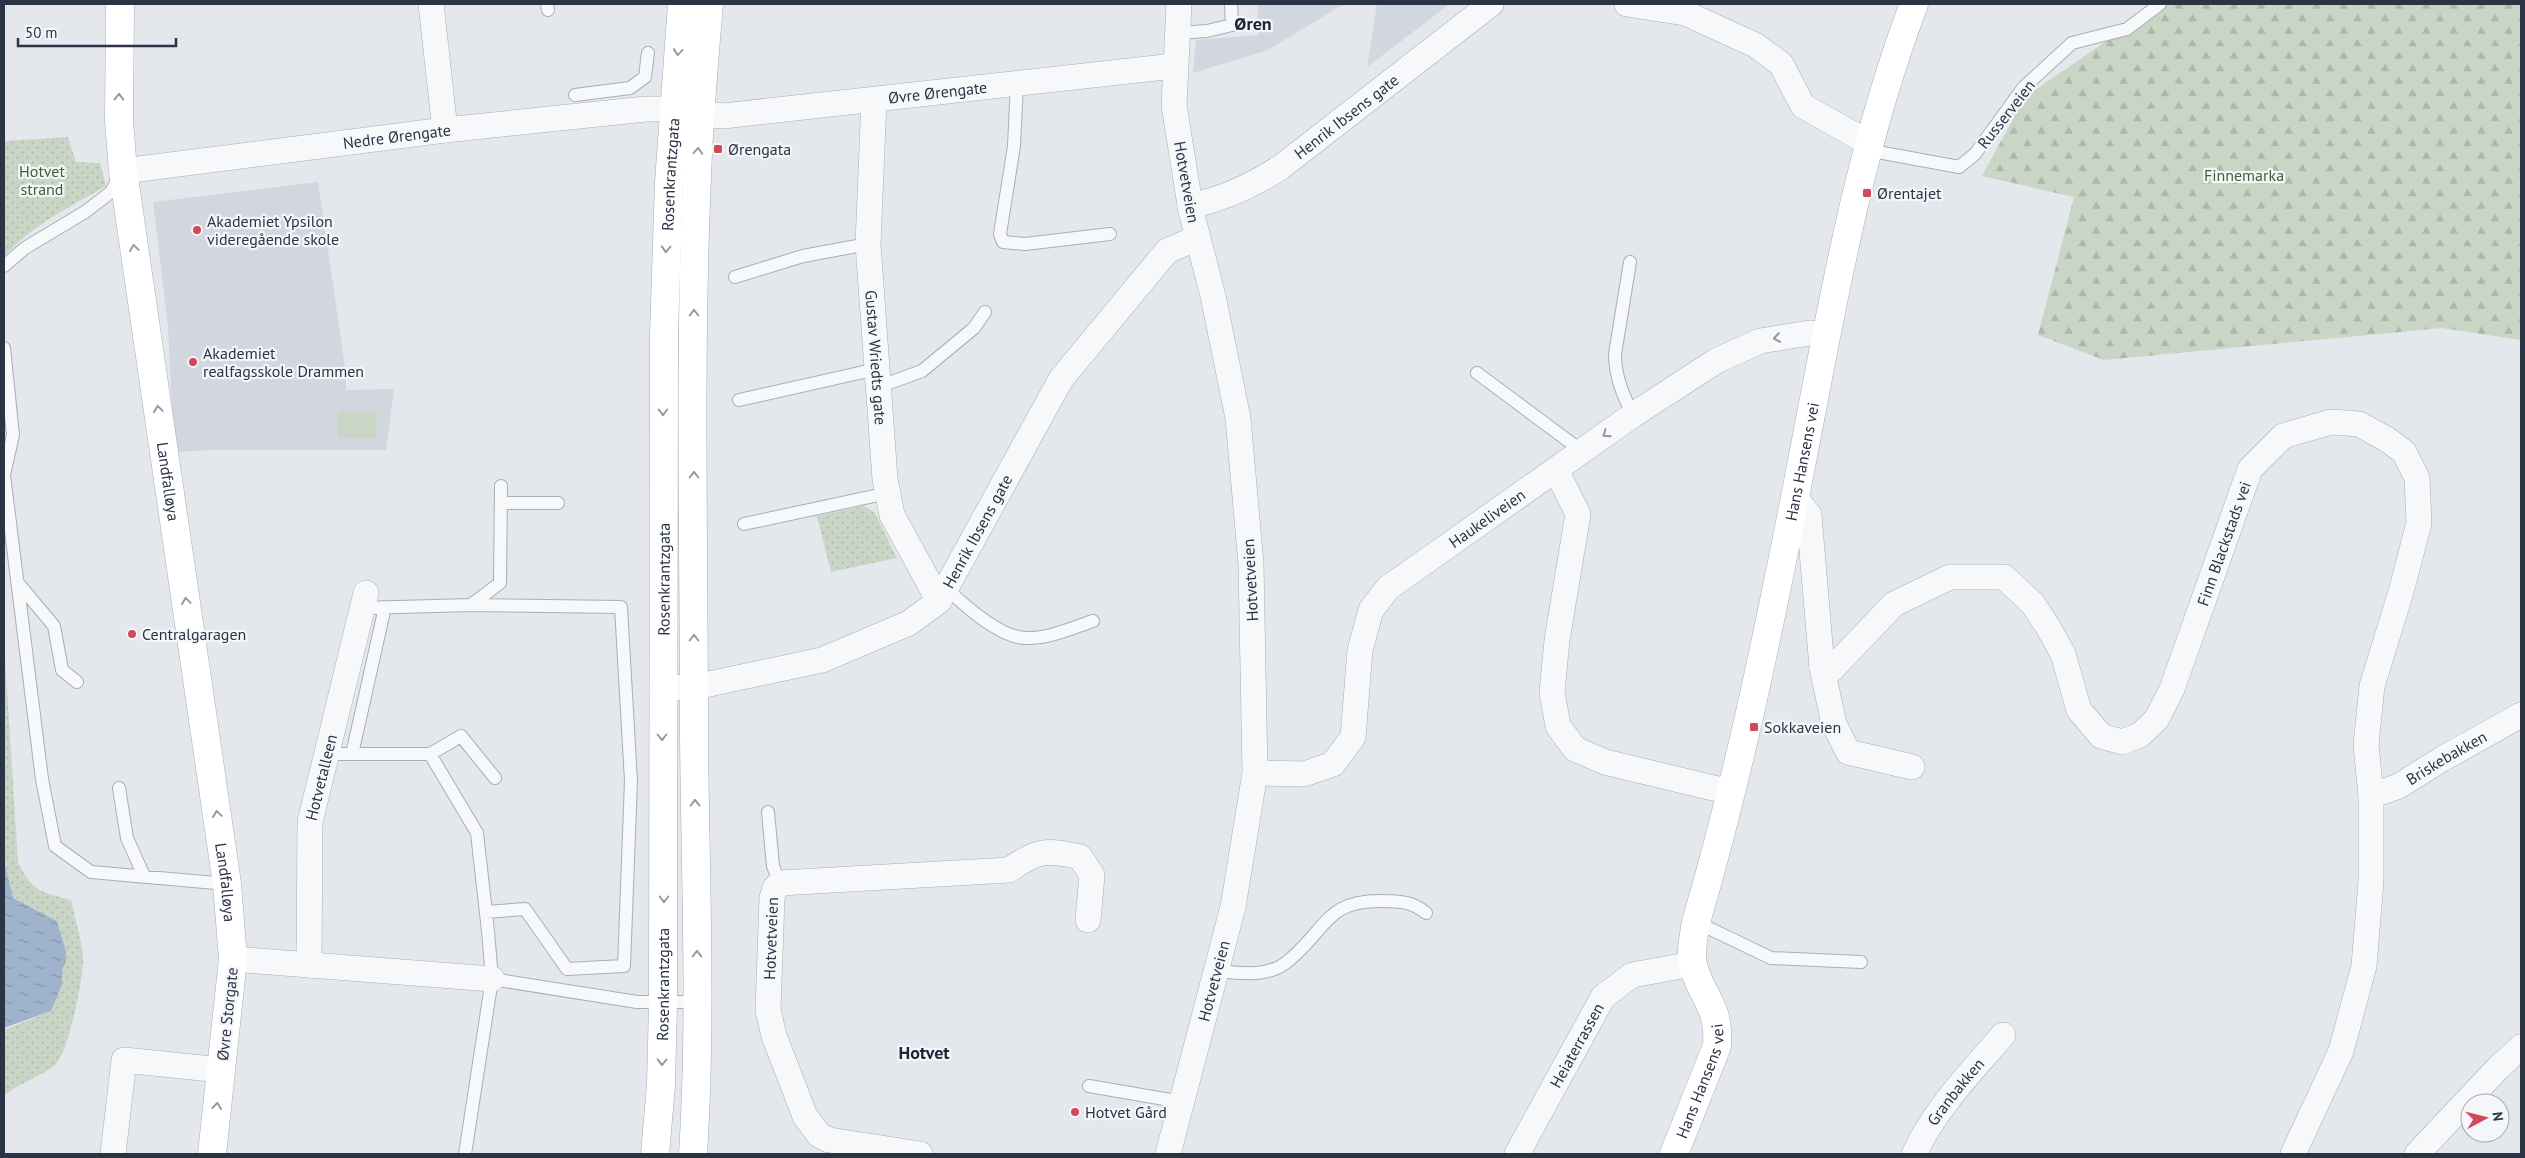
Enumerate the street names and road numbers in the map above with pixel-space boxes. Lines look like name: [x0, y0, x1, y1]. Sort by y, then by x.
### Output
street label: Henrik Ibsens gate: [1290, 70, 1402, 163]
street label: Russerveien: [1973, 76, 2039, 152]
street label: Øvre Ørengate: [887, 77, 988, 108]
street label: Rosenkrantzgata: [657, 117, 684, 231]
street label: Nedre Ørengate: [342, 119, 452, 153]
street label: Hotvetveien: [1170, 140, 1204, 224]
street label: Gustav Wriedts gate: [861, 289, 891, 426]
street label: Hans Hansens vei: [1781, 401, 1823, 523]
street label: Landfalløya: [153, 441, 184, 522]
street label: Henrik Ibsens gate: [938, 471, 1017, 592]
street label: Finn Blackstads vei: [2192, 479, 2255, 608]
street label: Haukeliveien: [1445, 484, 1529, 552]
street label: Rosenkrantzgata: [654, 523, 674, 636]
street label: Hotvetveien: [1238, 538, 1262, 622]
street label: Briskebakken: [2402, 726, 2490, 789]
street label: Hotvetalleen: [301, 732, 341, 822]
street label: Landfalløya: [211, 842, 240, 923]
street label: Hotvetveien: [759, 897, 782, 980]
street label: Rosenkrantzgata: [652, 928, 673, 1041]
street label: Hotvetveien: [1193, 938, 1234, 1023]
street label: Øvre Storgate: [212, 966, 242, 1062]
street label: Heiaterrassen: [1545, 999, 1608, 1091]
street label: Hans Hansens vei: [1671, 1023, 1727, 1141]
street label: Granbakken: [1923, 1054, 1988, 1129]

